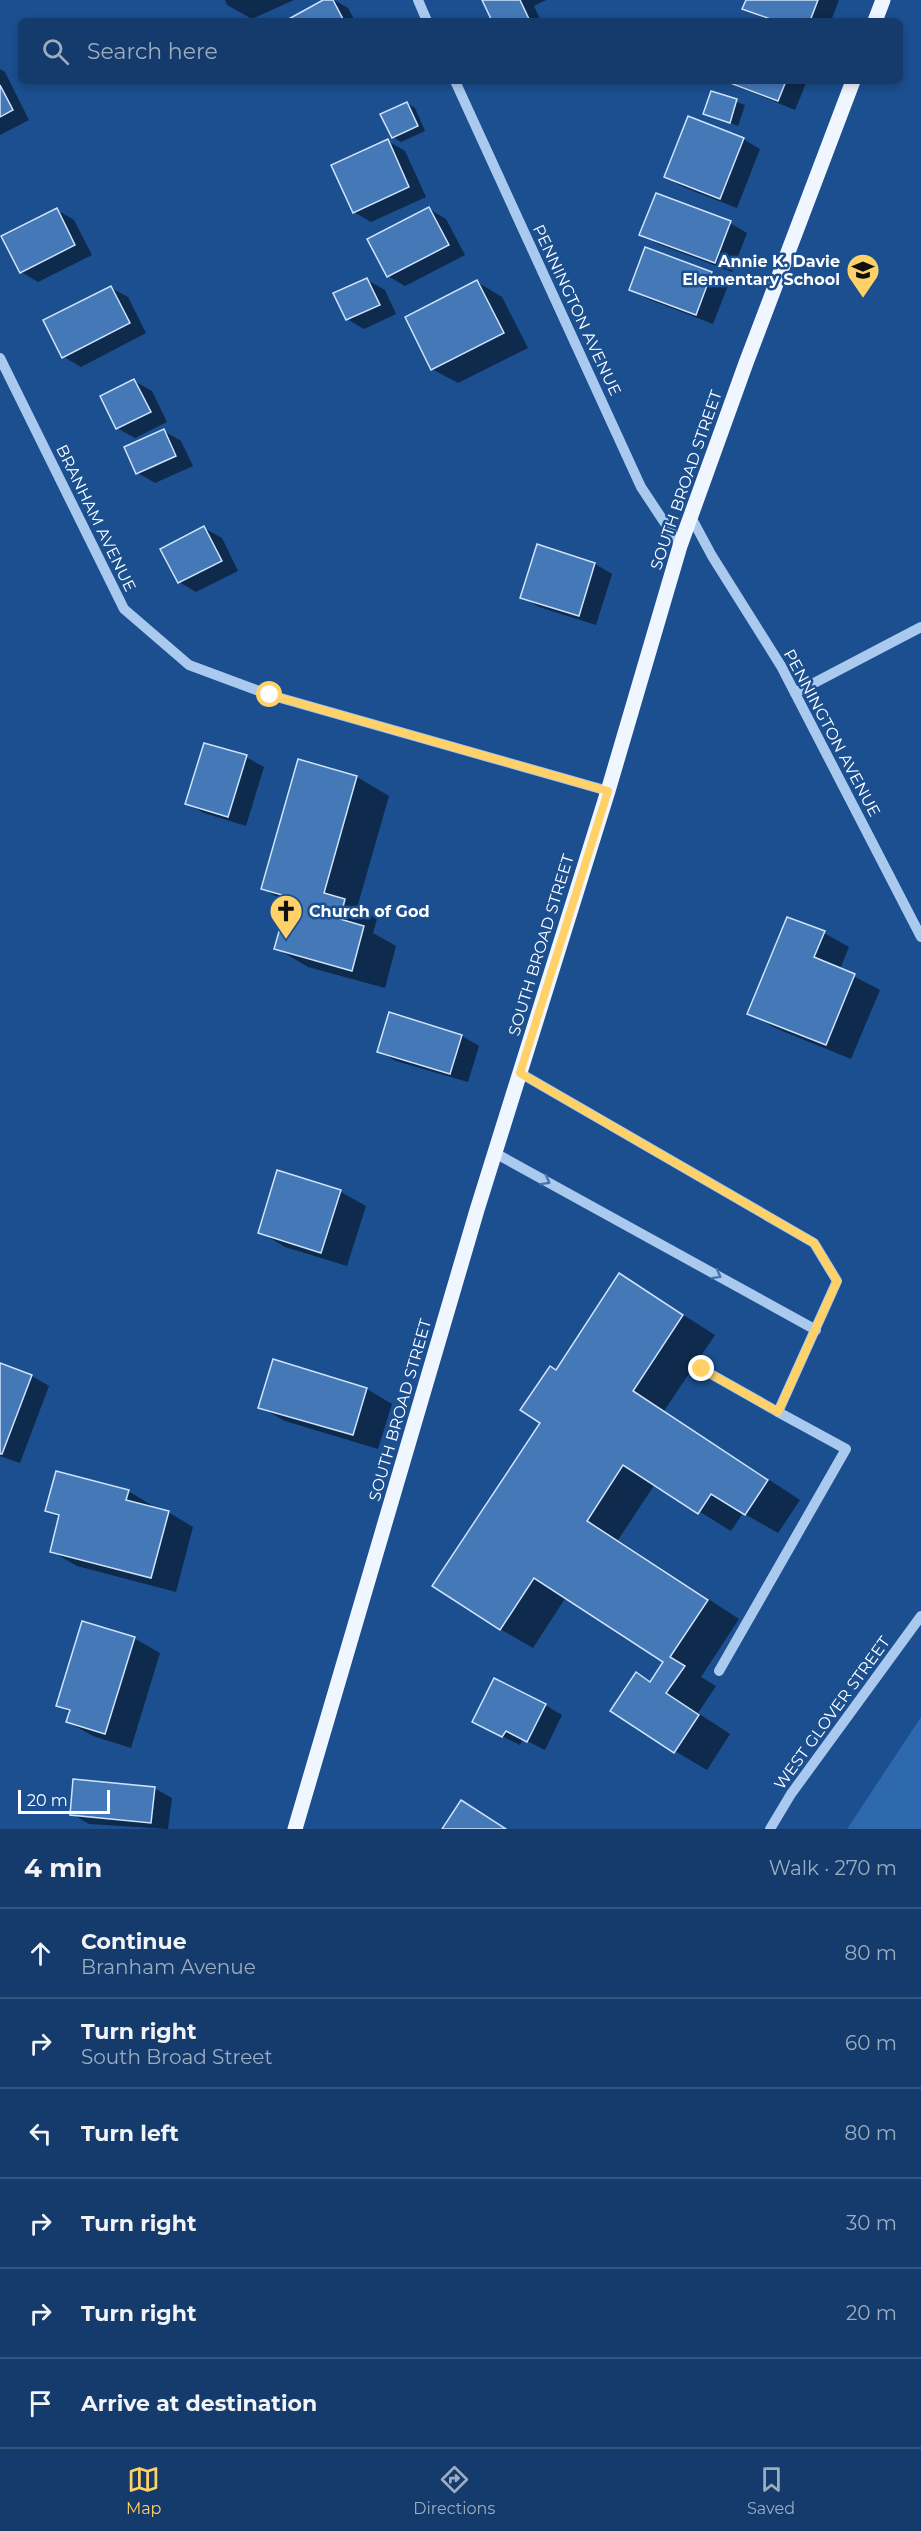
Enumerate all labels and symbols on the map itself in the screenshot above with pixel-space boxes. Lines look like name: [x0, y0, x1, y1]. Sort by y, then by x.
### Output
street label: PENNINGTON AVENUE: [529, 221, 625, 399]
place label: Annie K. Davie Elementary School: [682, 252, 840, 289]
school or university icon: Annie K. Davie Elementary School: [845, 252, 881, 299]
street label: SOUTH BROAD STREET: [646, 387, 726, 572]
street label: BRANHAM AVENUE: [52, 441, 140, 595]
street label: PENNINGTON AVENUE: [780, 646, 884, 820]
route start: [256, 681, 282, 707]
street label: SOUTH BROAD STREET: [504, 851, 578, 1038]
church icon: Church of God: [268, 893, 304, 940]
place label: Church of God: [309, 902, 429, 921]
one-way arrow: [540, 1174, 550, 1185]
one-way arrow: [711, 1268, 721, 1279]
street label: SOUTH BROAD STREET: [365, 1316, 435, 1503]
route end: [688, 1355, 714, 1381]
street label: WEST GLOVER STREET: [770, 1632, 894, 1793]
scale bar: [18, 1787, 110, 1814]

